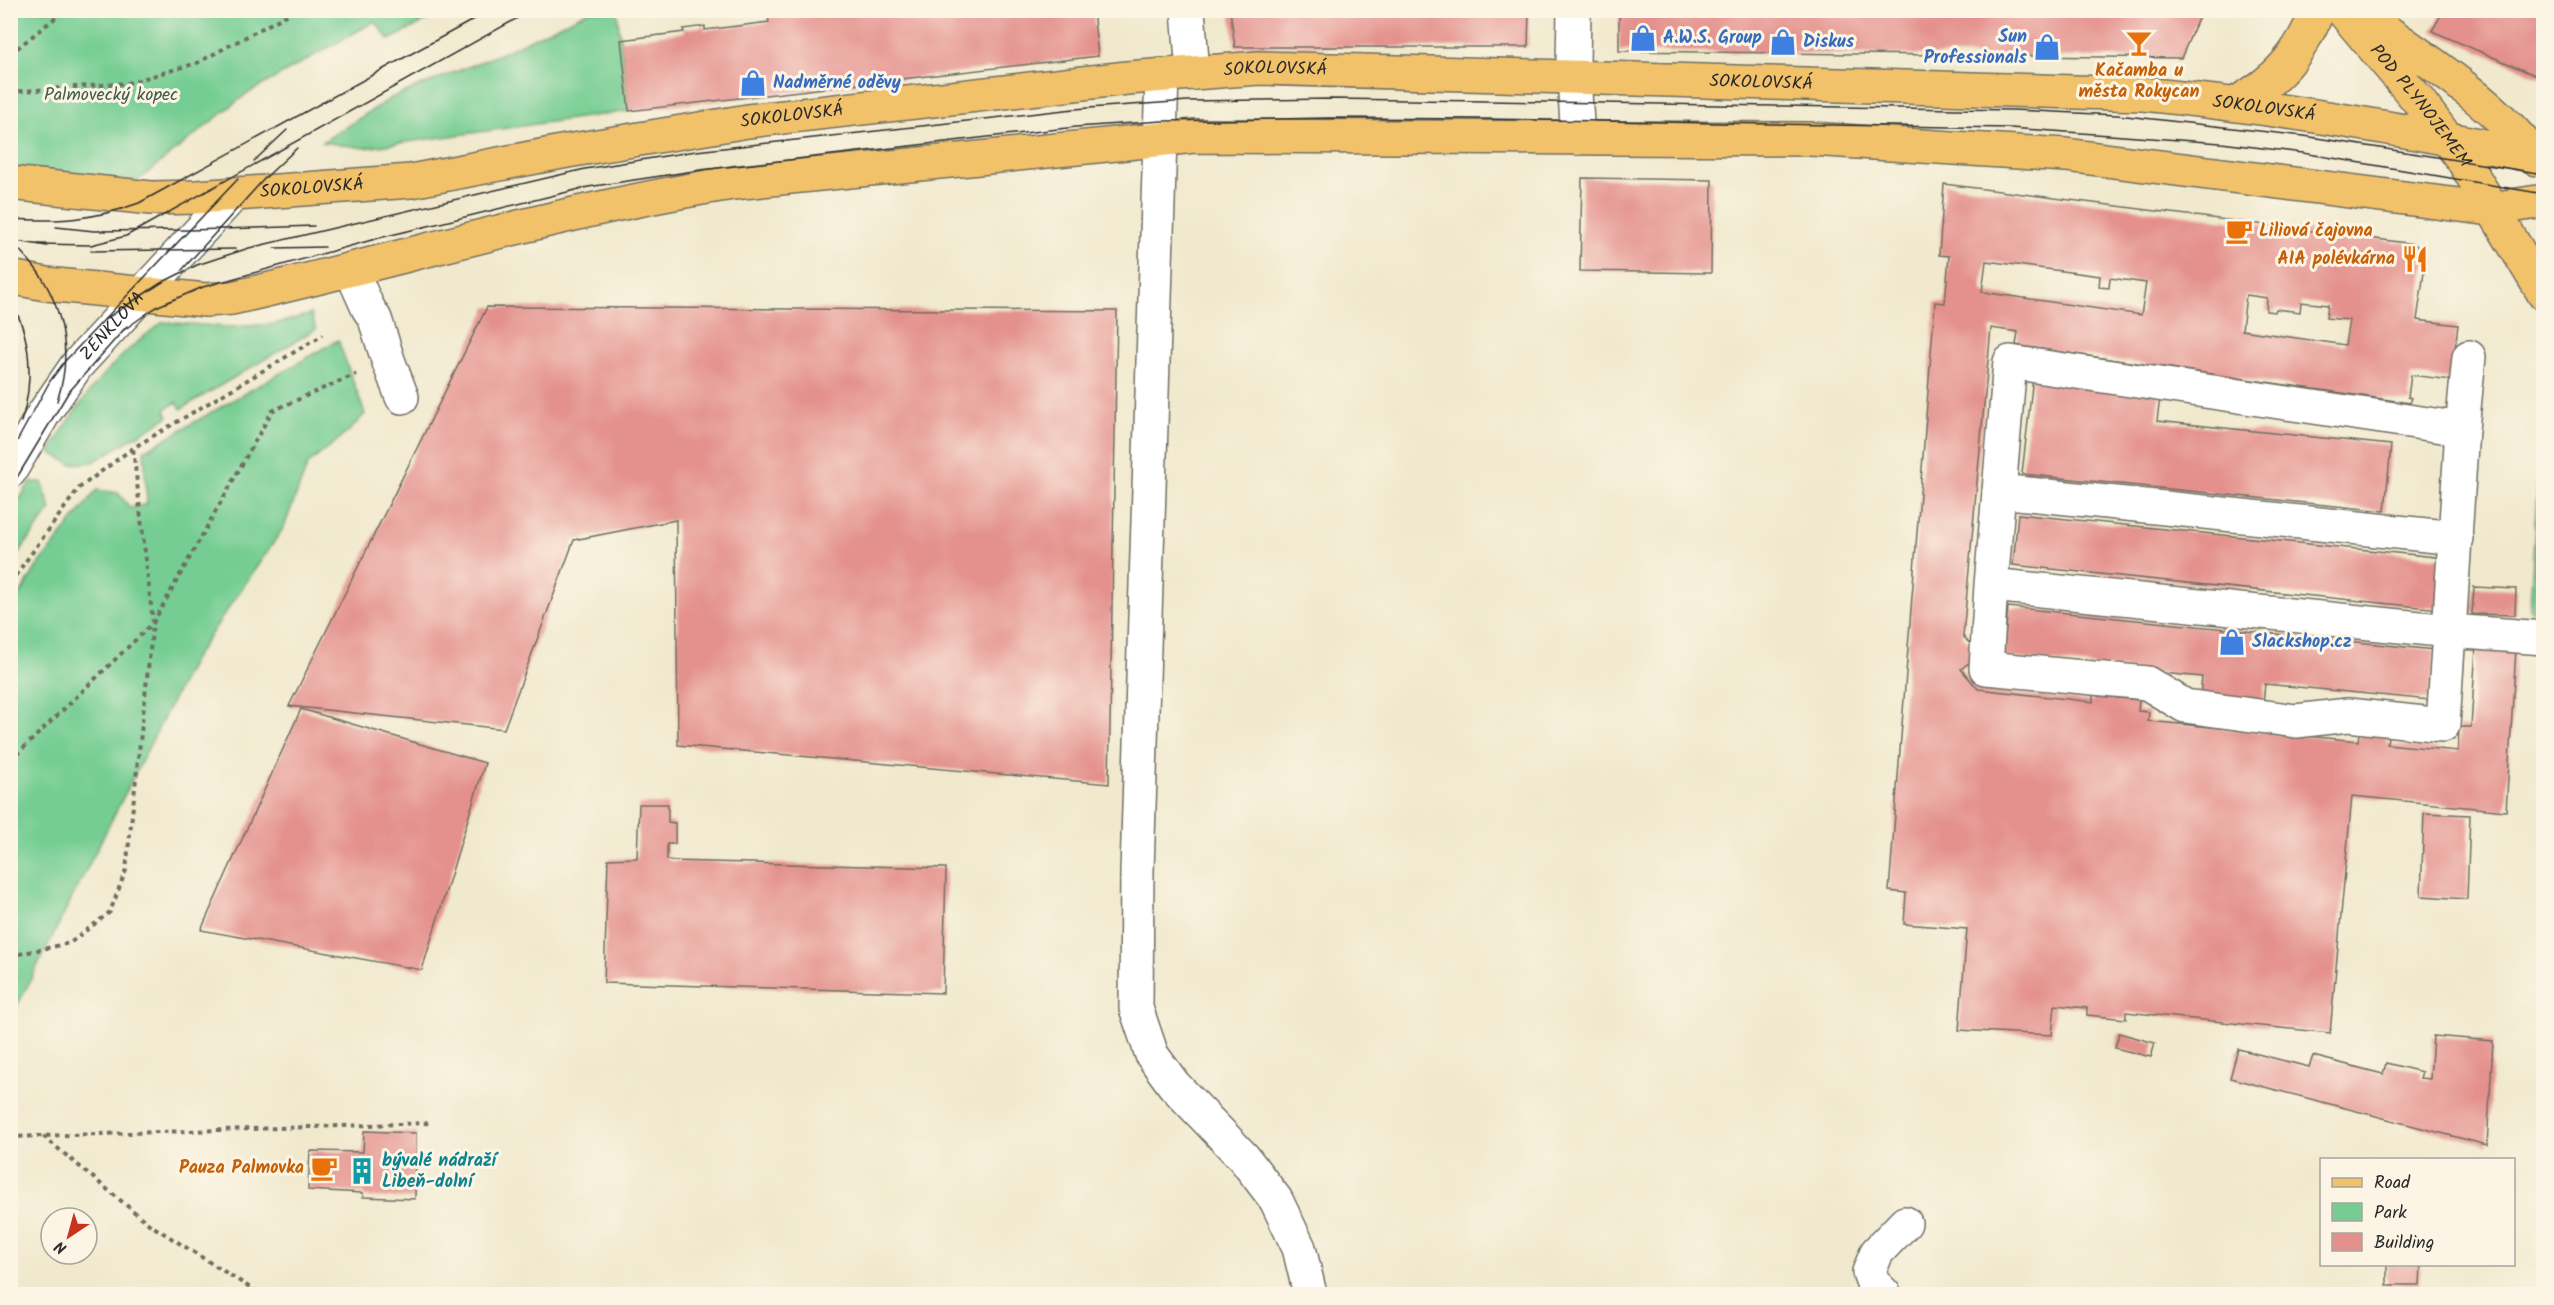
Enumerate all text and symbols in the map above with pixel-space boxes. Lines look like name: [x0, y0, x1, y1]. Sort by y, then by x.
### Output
shop icon: A.W.S. Group: [1628, 23, 1658, 53]
place label: Sun Professionals: [1924, 23, 2028, 73]
place label: A.W.S. Group: [1663, 24, 1762, 53]
shop icon: Diskus: [1768, 27, 1798, 57]
place label: Diskus: [1803, 28, 1855, 57]
bar icon: Kačamba u města Rokycan: [2124, 28, 2154, 58]
shop icon: Sun Professionals: [2032, 32, 2062, 62]
street label: POD PLYNOJEMEM: [2362, 38, 2479, 175]
street label: SOKOLOVSKÁ: [1223, 53, 1328, 85]
place label: Kačamba u města Rokycan: [2079, 57, 2199, 107]
street label: SOKOLOVSKÁ: [1709, 67, 1814, 99]
shop icon: Nadměrné oděvy: [738, 68, 768, 98]
place label: Nadměrné oděvy: [773, 69, 901, 98]
park label: Palmovecký kopec: [44, 81, 178, 110]
street label: SOKOLOVSKÁ: [2211, 87, 2318, 130]
street label: SOKOLOVSKÁ: [738, 96, 845, 137]
street label: SOKOLOVSKÁ: [259, 170, 365, 207]
cafe icon: Liliová čajovna: [2224, 216, 2254, 246]
place label: Liliová čajovna: [2259, 217, 2373, 246]
restaurant icon: AIA polévkárna: [2400, 244, 2430, 274]
place label: AIA polévkárna: [2278, 245, 2395, 274]
street label: ZENKLOVA: [73, 285, 152, 368]
shop icon: Slackshop.cz: [2217, 627, 2247, 657]
place label: Slackshop.cz: [2252, 628, 2352, 657]
place label: bývalé nádraží Libeň-dolní: [382, 1147, 499, 1197]
cafe icon: Pauza Palmovka: [309, 1153, 339, 1183]
place label: Pauza Palmovka: [179, 1154, 304, 1183]
building icon: bývalé nádraží Libeň-dolní: [347, 1156, 377, 1186]
legend: [2320, 1158, 2515, 1266]
text: Road: [2374, 1169, 2411, 1198]
text: Park: [2374, 1199, 2407, 1228]
north arrow: [39, 1206, 99, 1266]
text: Building: [2374, 1229, 2434, 1258]
text: N: [50, 1234, 73, 1260]

